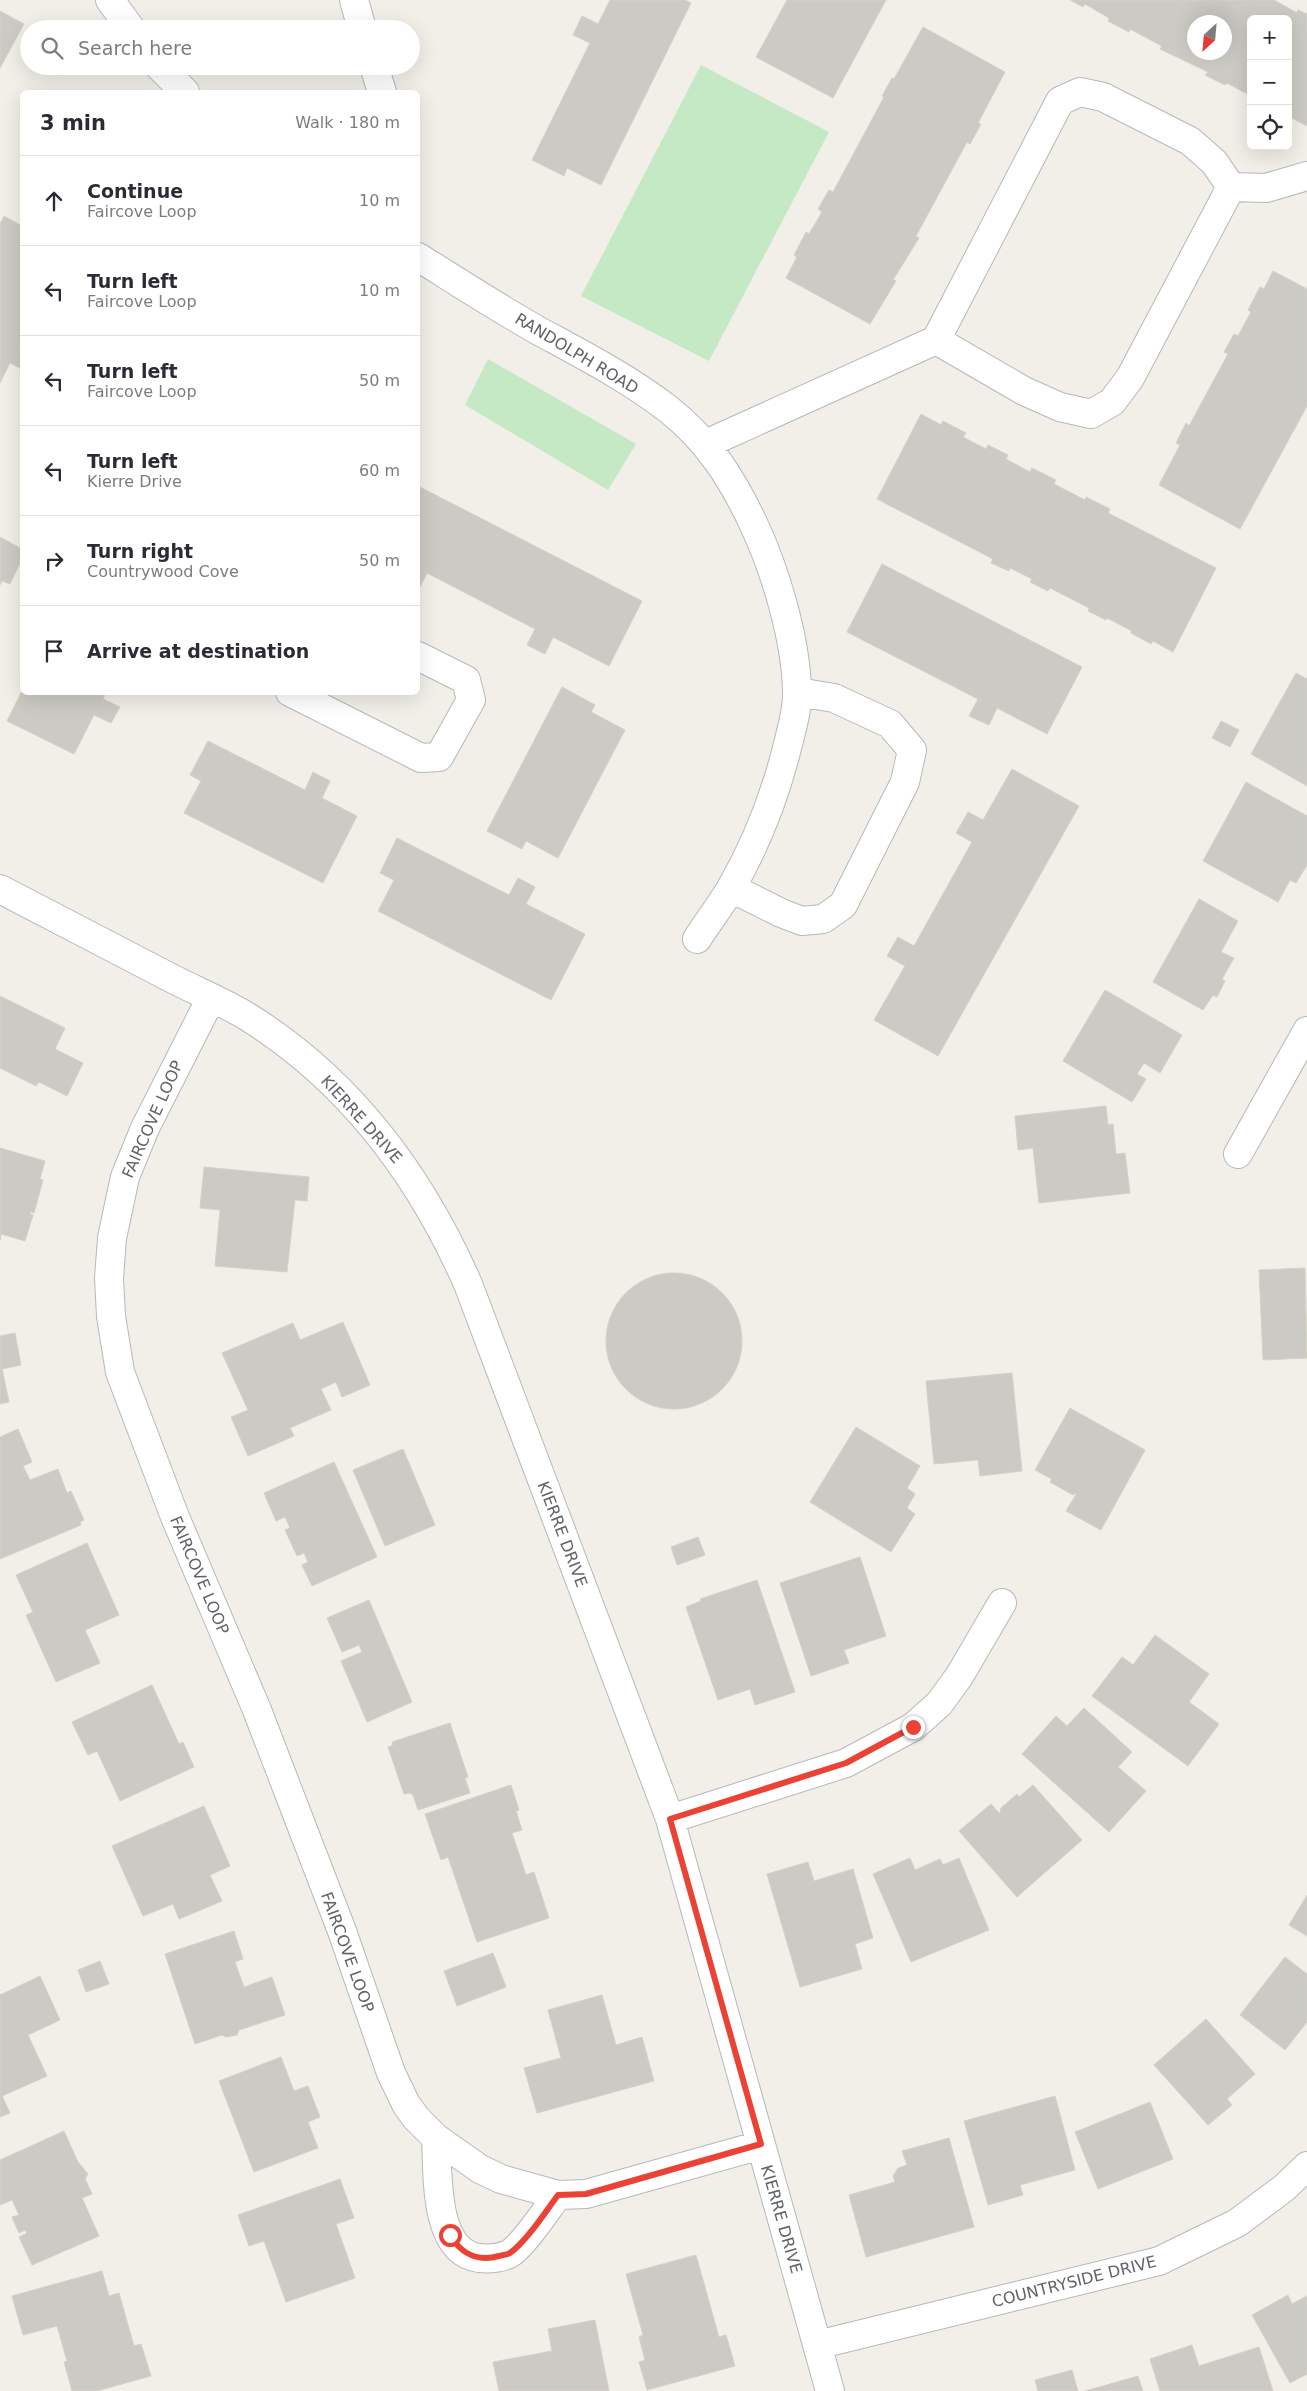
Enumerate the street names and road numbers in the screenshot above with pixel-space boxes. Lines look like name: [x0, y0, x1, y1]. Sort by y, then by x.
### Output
street label: RANDOLPH ROAD: [512, 309, 642, 398]
street label: FAIRCOVE LOOP: [118, 1057, 187, 1181]
street label: KIERRE DRIVE: [317, 1071, 406, 1167]
street label: KIERRE DRIVE: [534, 1479, 591, 1590]
street label: FAIRCOVE LOOP: [166, 1513, 233, 1637]
street label: FAIRCOVE LOOP: [317, 1889, 378, 2015]
street label: KIERRE DRIVE: [757, 2163, 806, 2276]
street label: COUNTRYSIDE DRIVE: [990, 2252, 1158, 2311]

